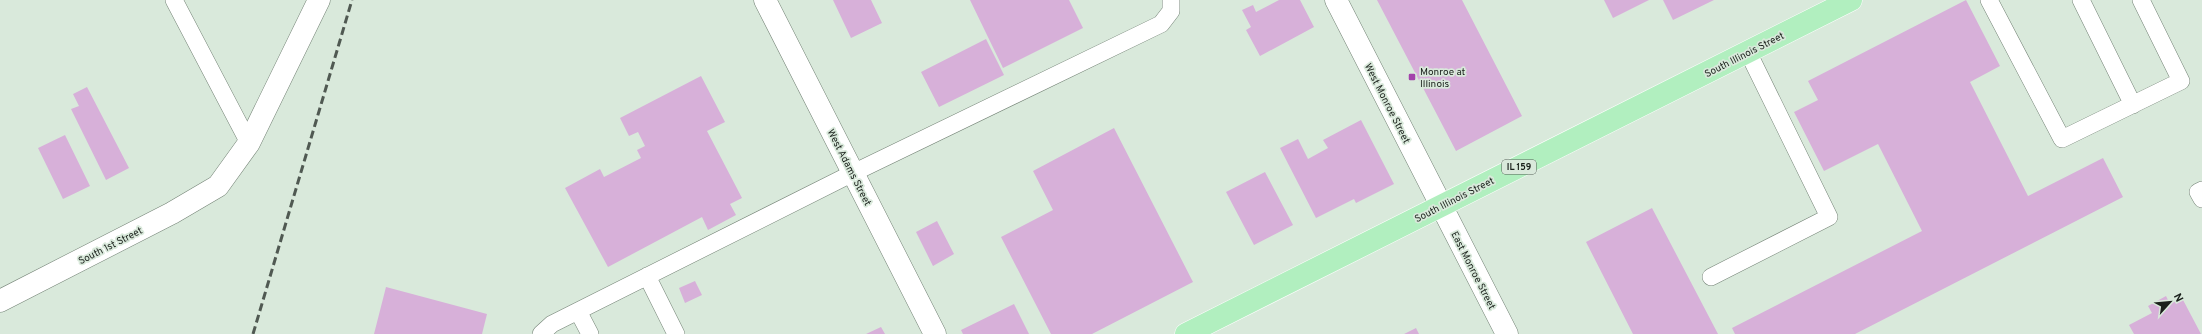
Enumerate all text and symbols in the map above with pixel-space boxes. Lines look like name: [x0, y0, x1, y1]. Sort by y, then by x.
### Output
street label: South Illinois Street: [1703, 30, 1787, 81]
street label: West Monroe Street: [1361, 61, 1413, 146]
place label: Monroe at Illinois: [1420, 66, 1466, 91]
marker: Monroe at Illinois: [1407, 72, 1417, 82]
street label: West Adams Street: [824, 127, 874, 208]
road number: IL 159: [1502, 160, 1536, 174]
street label: South Illinois Street: [1413, 175, 1497, 226]
street label: South 1st Street: [76, 224, 145, 268]
street label: East Monroe Street: [1447, 229, 1498, 312]
north arrow: [2150, 282, 2190, 322]
text: N: [2170, 291, 2186, 305]

